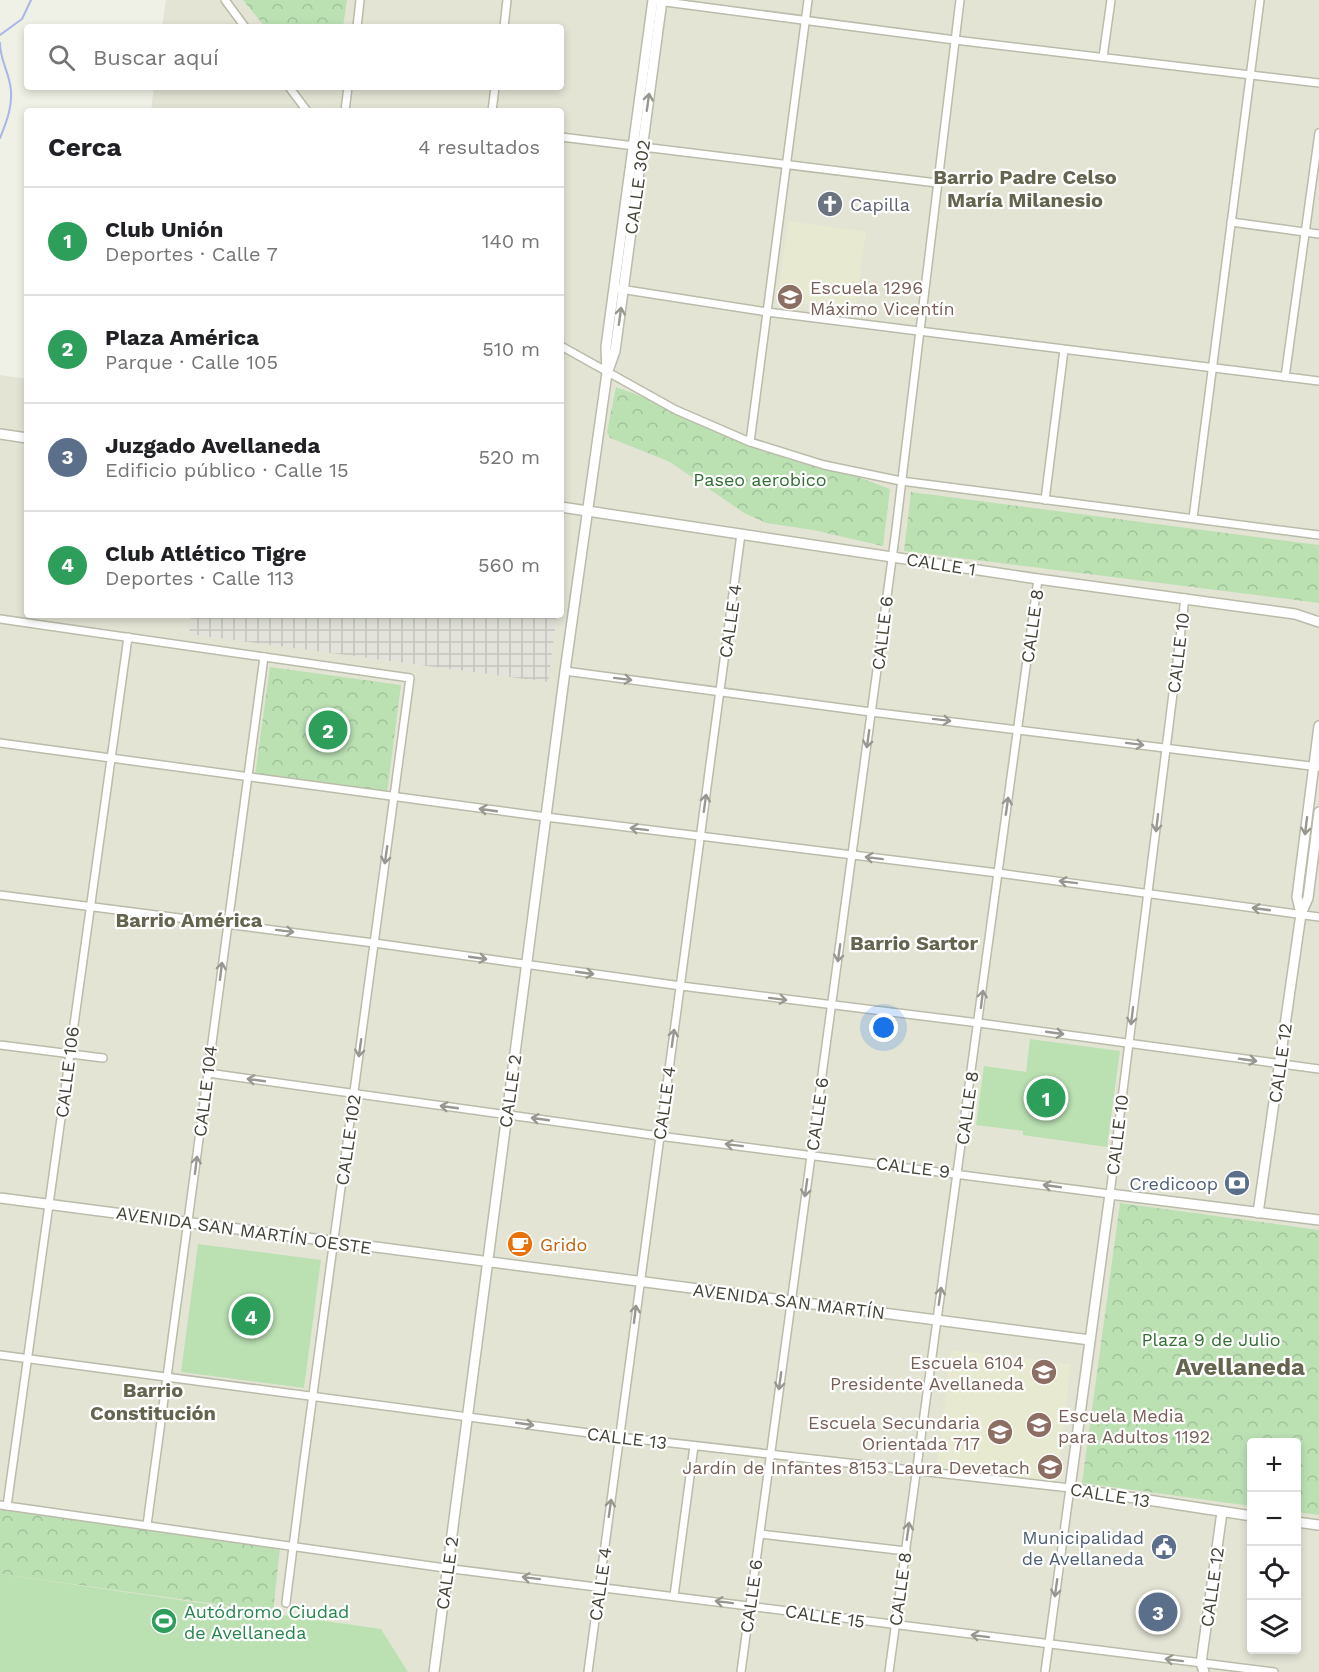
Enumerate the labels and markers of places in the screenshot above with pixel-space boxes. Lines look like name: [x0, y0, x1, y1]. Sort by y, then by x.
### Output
church icon: Capilla: [815, 189, 845, 219]
place label: Capilla: [850, 194, 910, 215]
place label: Escuela 1296 Máximo Vicentín: [810, 277, 955, 319]
school or university icon: Escuela 1296 Máximo Vicentín: [775, 282, 805, 312]
pin: 2: [308, 708, 348, 752]
pin: 1: [1026, 1076, 1066, 1120]
bank icon: Credicoop: [1222, 1168, 1252, 1198]
place label: Credicoop: [1129, 1173, 1218, 1194]
cafe icon: Grido: [505, 1229, 535, 1259]
place label: Grido: [540, 1234, 587, 1255]
pin: 4: [232, 1294, 270, 1338]
place label: Escuela 6104 Presidente Avellaneda: [830, 1352, 1024, 1394]
school or university icon: Escuela 6104 Presidente Avellaneda: [1029, 1357, 1059, 1387]
place label: Escuela Media para Adultos 1192: [1058, 1405, 1210, 1447]
school or university icon: Escuela Media para Adultos 1192: [1024, 1410, 1054, 1440]
place label: Escuela Secundaria Orientada 717: [808, 1412, 980, 1454]
school or university icon: Escuela Secundaria Orientada 717: [985, 1417, 1015, 1447]
school or university icon: Jardín de Infantes 8153 Laura Devetach: [1035, 1452, 1065, 1482]
place label: Jardín de Infantes 8153 Laura Devetach: [682, 1457, 1030, 1478]
place label: Municipalidad de Avellaneda: [1022, 1527, 1144, 1569]
public building icon: Municipalidad de Avellaneda: [1149, 1532, 1179, 1562]
pin: 3: [1138, 1590, 1178, 1634]
place label: Autódromo Ciudad de Avellaneda: [184, 1601, 349, 1643]
sports icon: Autódromo Ciudad de Avellaneda: [149, 1606, 179, 1636]

